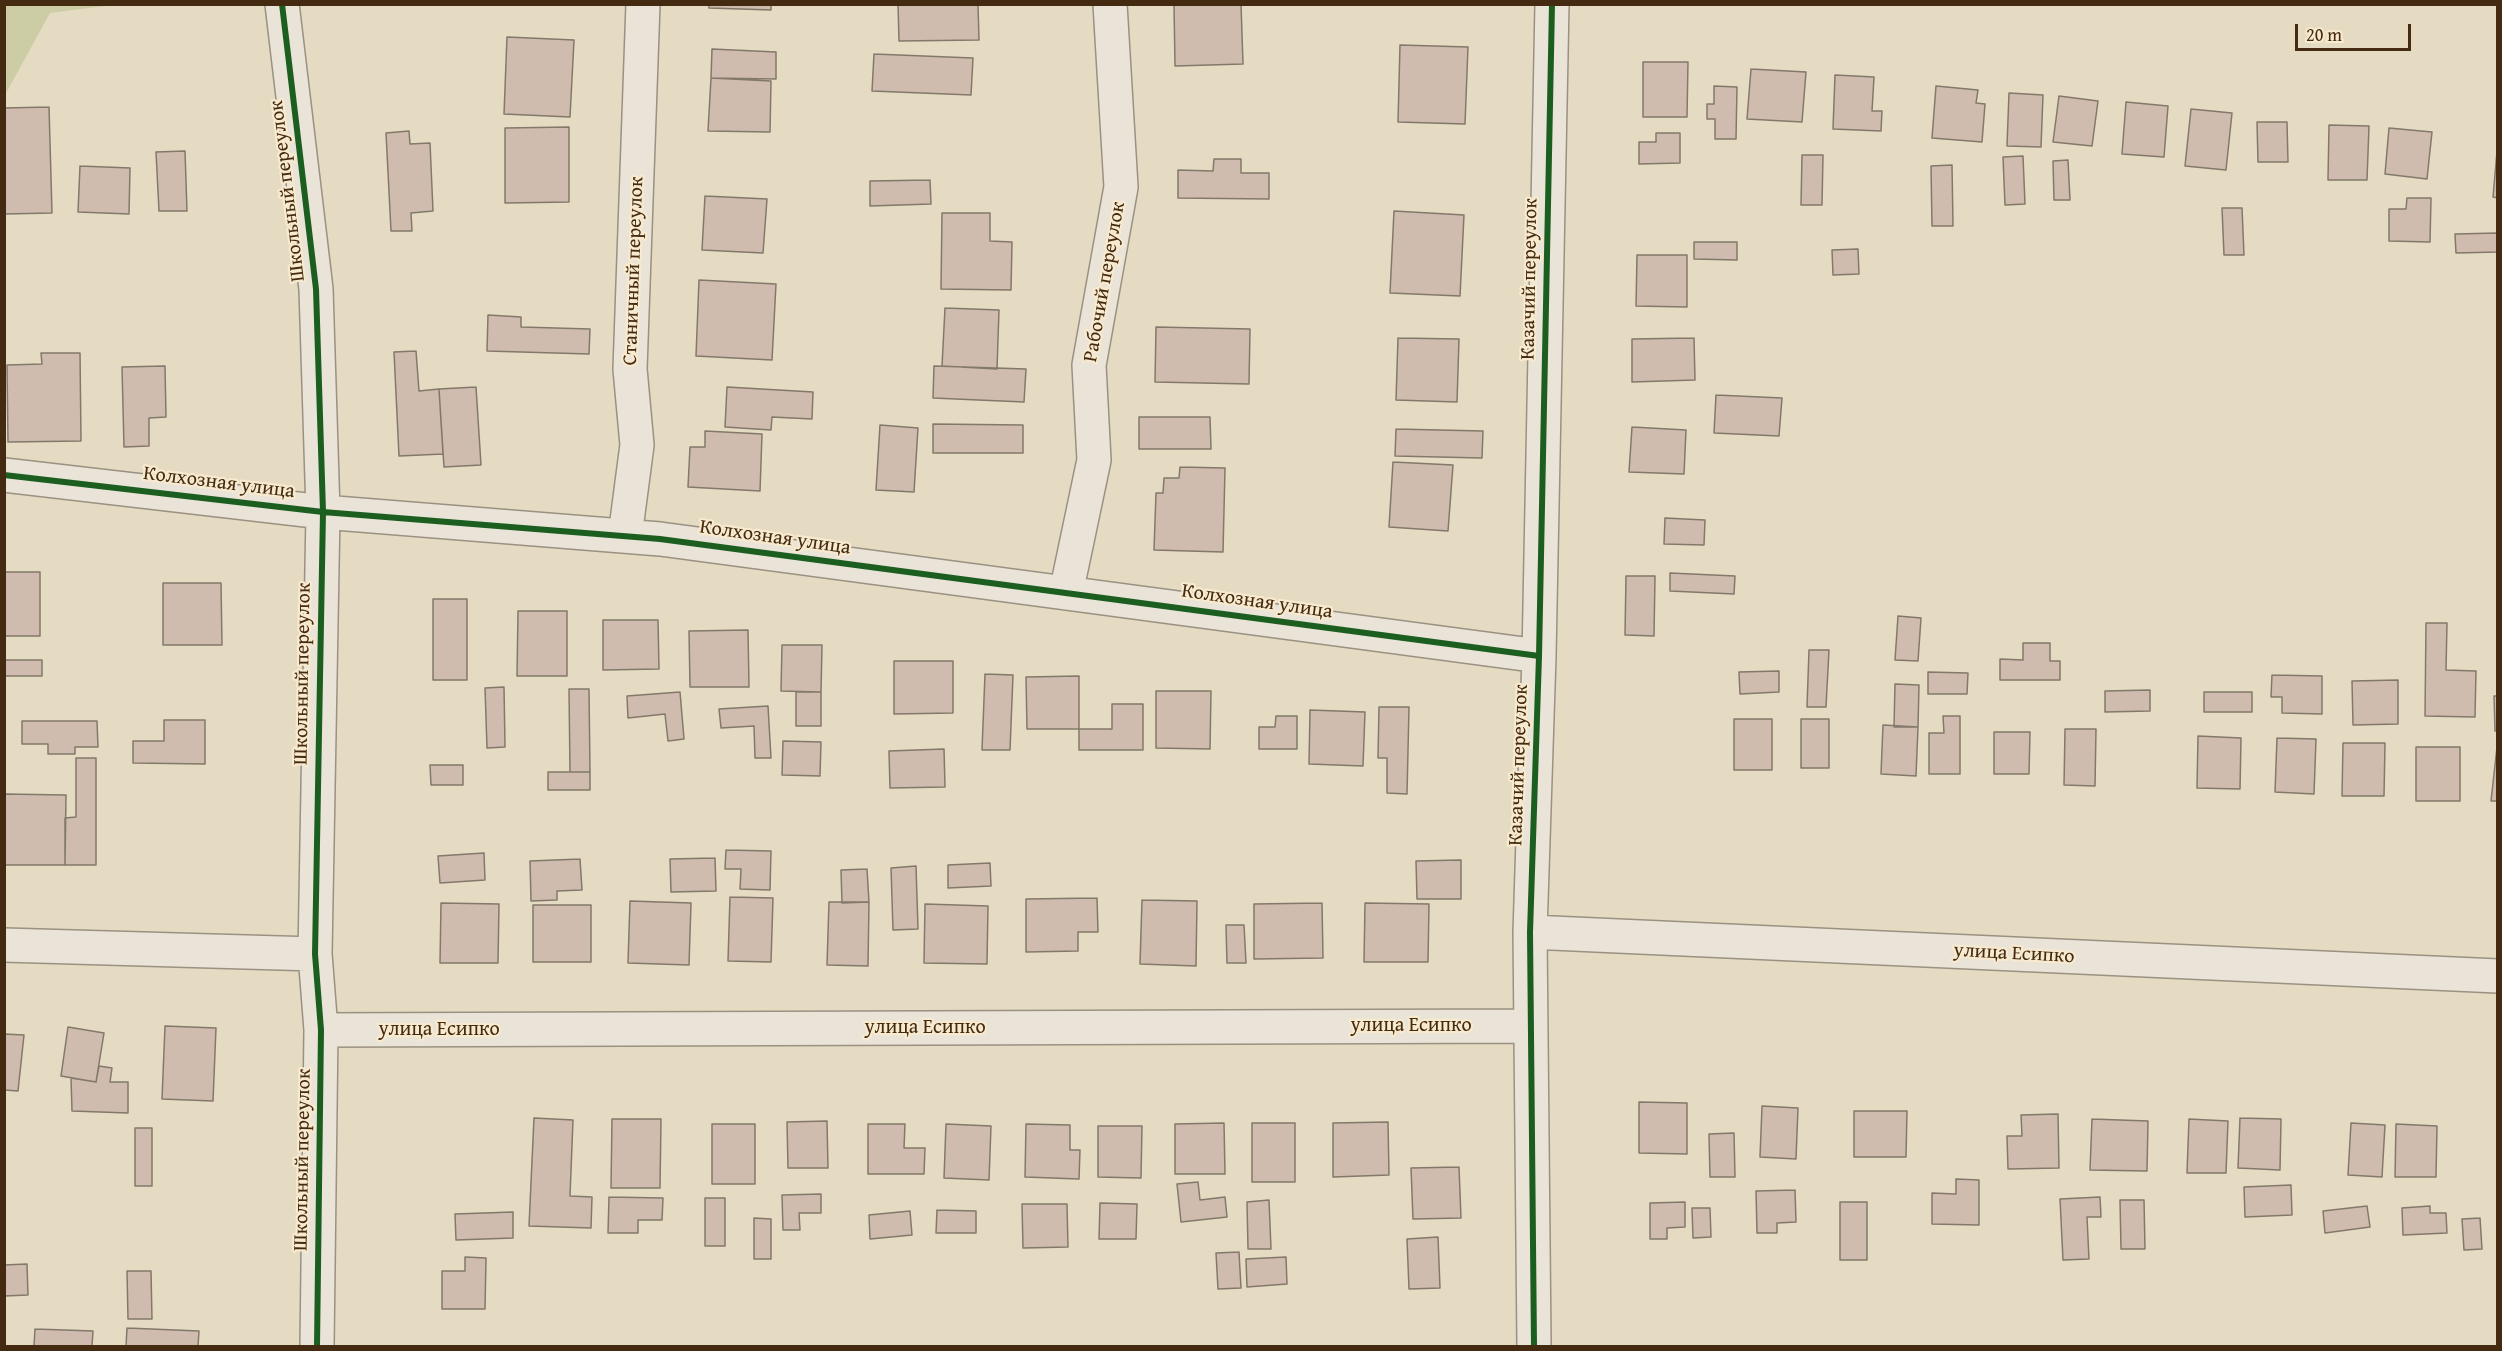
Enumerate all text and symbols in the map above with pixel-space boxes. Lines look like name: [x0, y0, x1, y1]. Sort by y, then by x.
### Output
scale bar: [2298, 12, 2414, 50]
text: 20 m: [2306, 21, 2342, 48]
street label: Школьный переулок: [265, 99, 311, 283]
street label: Станичный переулок: [619, 176, 649, 366]
street label: Казачий переулок: [1517, 198, 1543, 360]
street label: Рабочий переулок: [1079, 200, 1131, 364]
street label: Колхозная улица: [142, 462, 296, 504]
street label: Колхозная улица: [698, 516, 852, 560]
street label: Колхозная улица: [1180, 580, 1334, 624]
street label: Школьный переулок: [289, 583, 317, 765]
street label: Казачий переулок: [1504, 684, 1534, 846]
street label: улица Есипко: [1953, 939, 2075, 969]
street label: улица Есипко: [1350, 1014, 1472, 1038]
street label: улица Есипко: [864, 1016, 986, 1040]
street label: улица Есипко: [378, 1018, 500, 1042]
street label: Школьный переулок: [289, 1069, 317, 1251]

